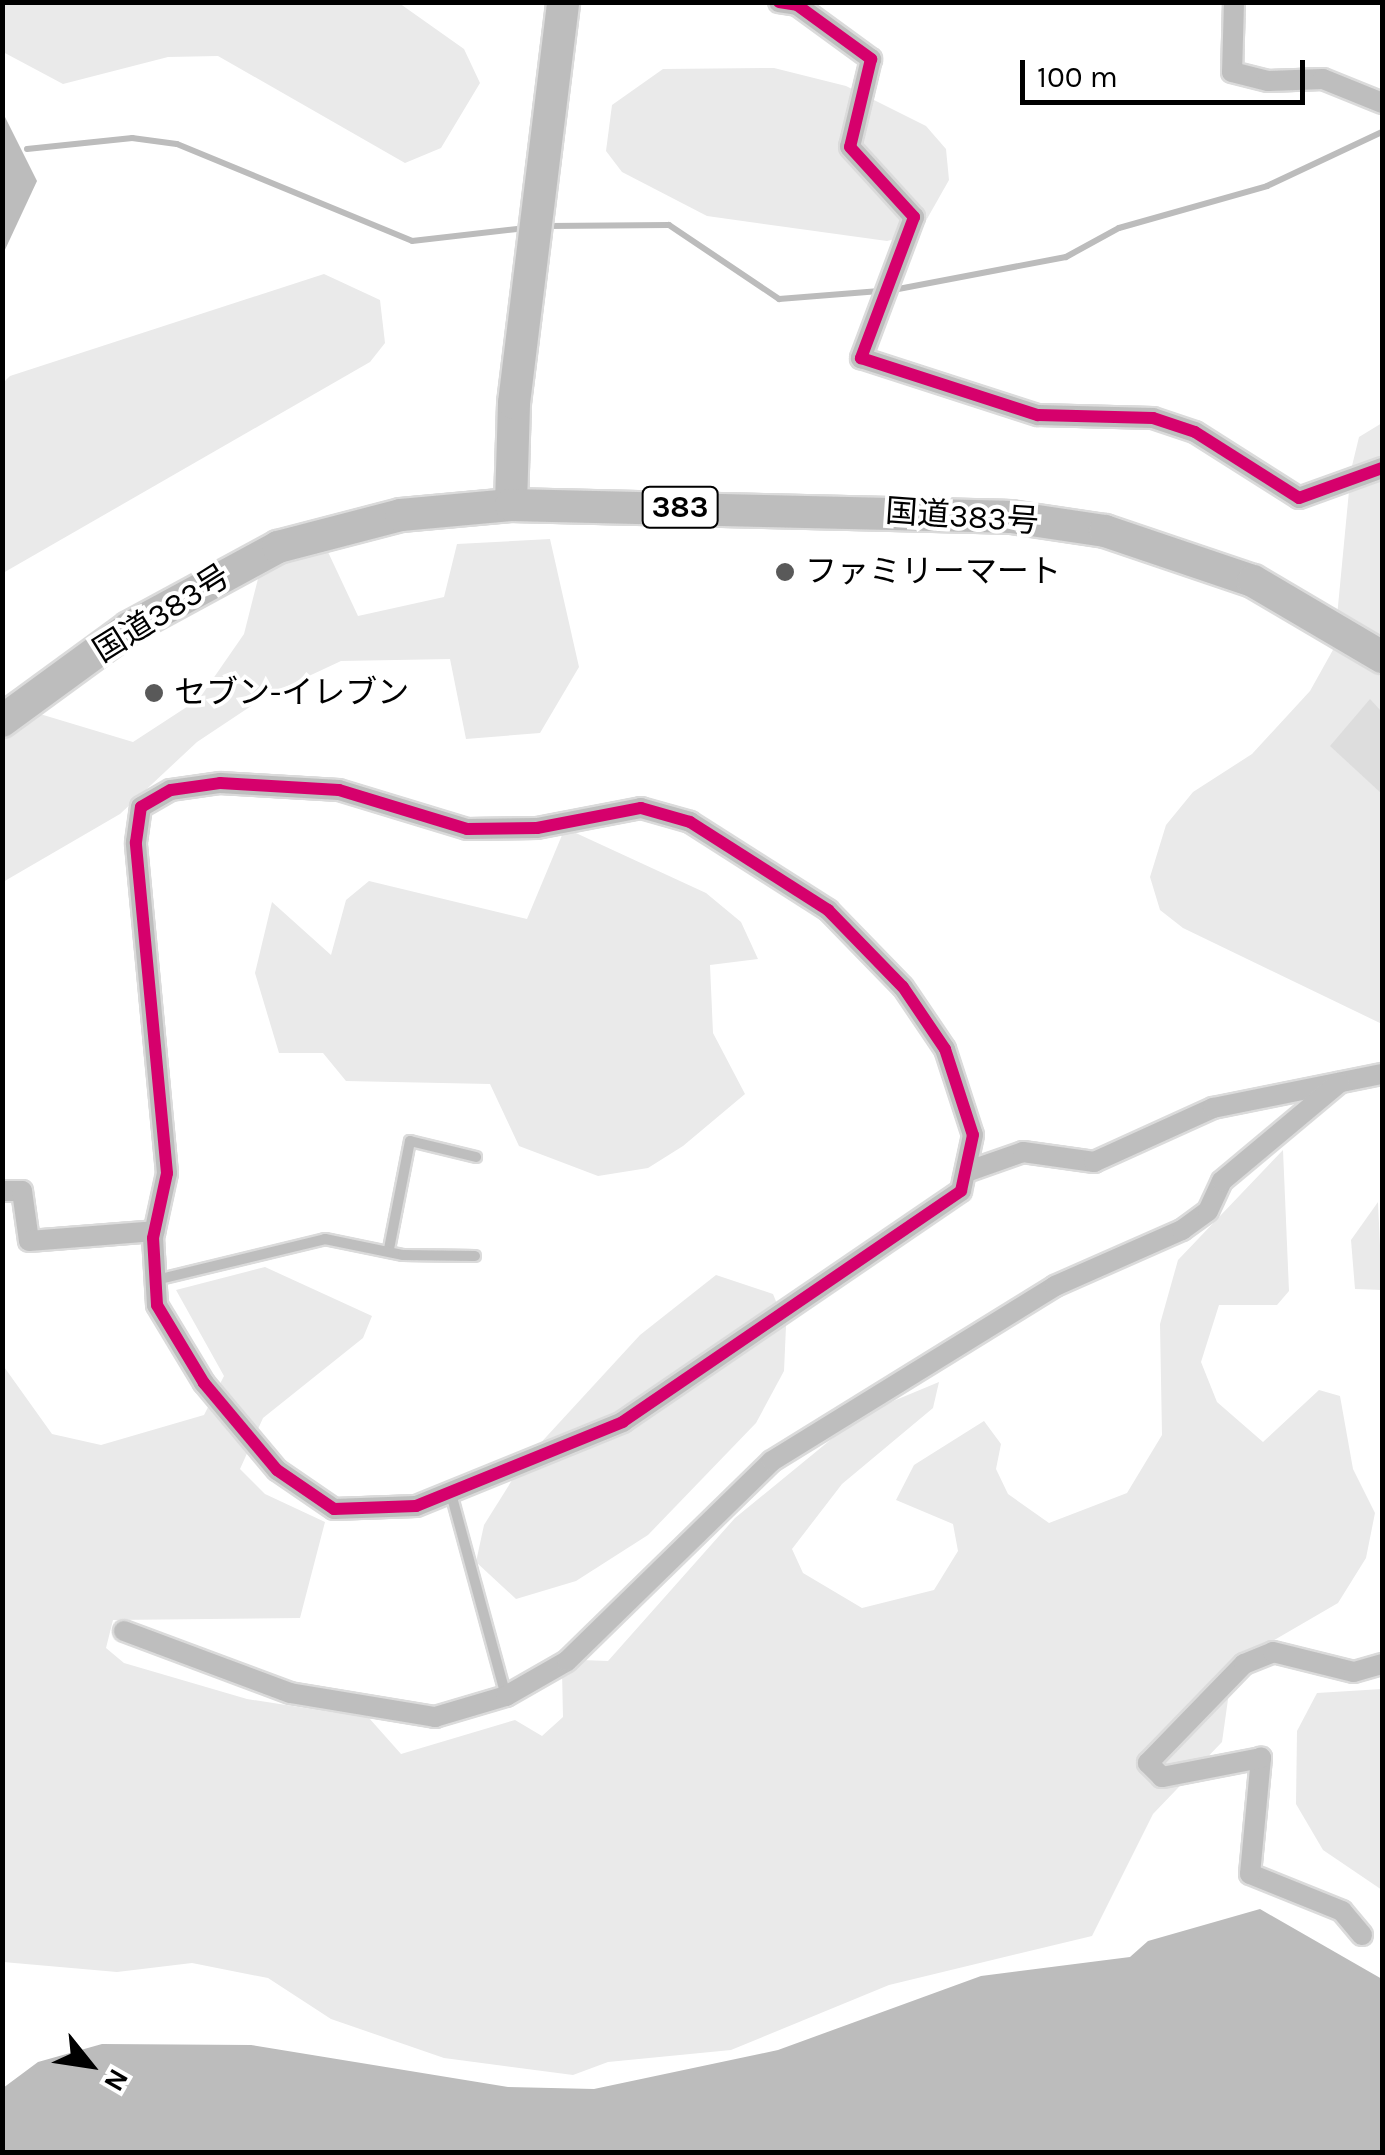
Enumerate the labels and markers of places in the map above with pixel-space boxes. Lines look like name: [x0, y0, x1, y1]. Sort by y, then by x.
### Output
place label: ファミリーマート: [805, 553, 1061, 591]
marker: ファミリーマート: [774, 561, 796, 583]
place label: セブン-イレブン: [174, 674, 409, 712]
marker: セブン-イレブン: [143, 682, 165, 704]

